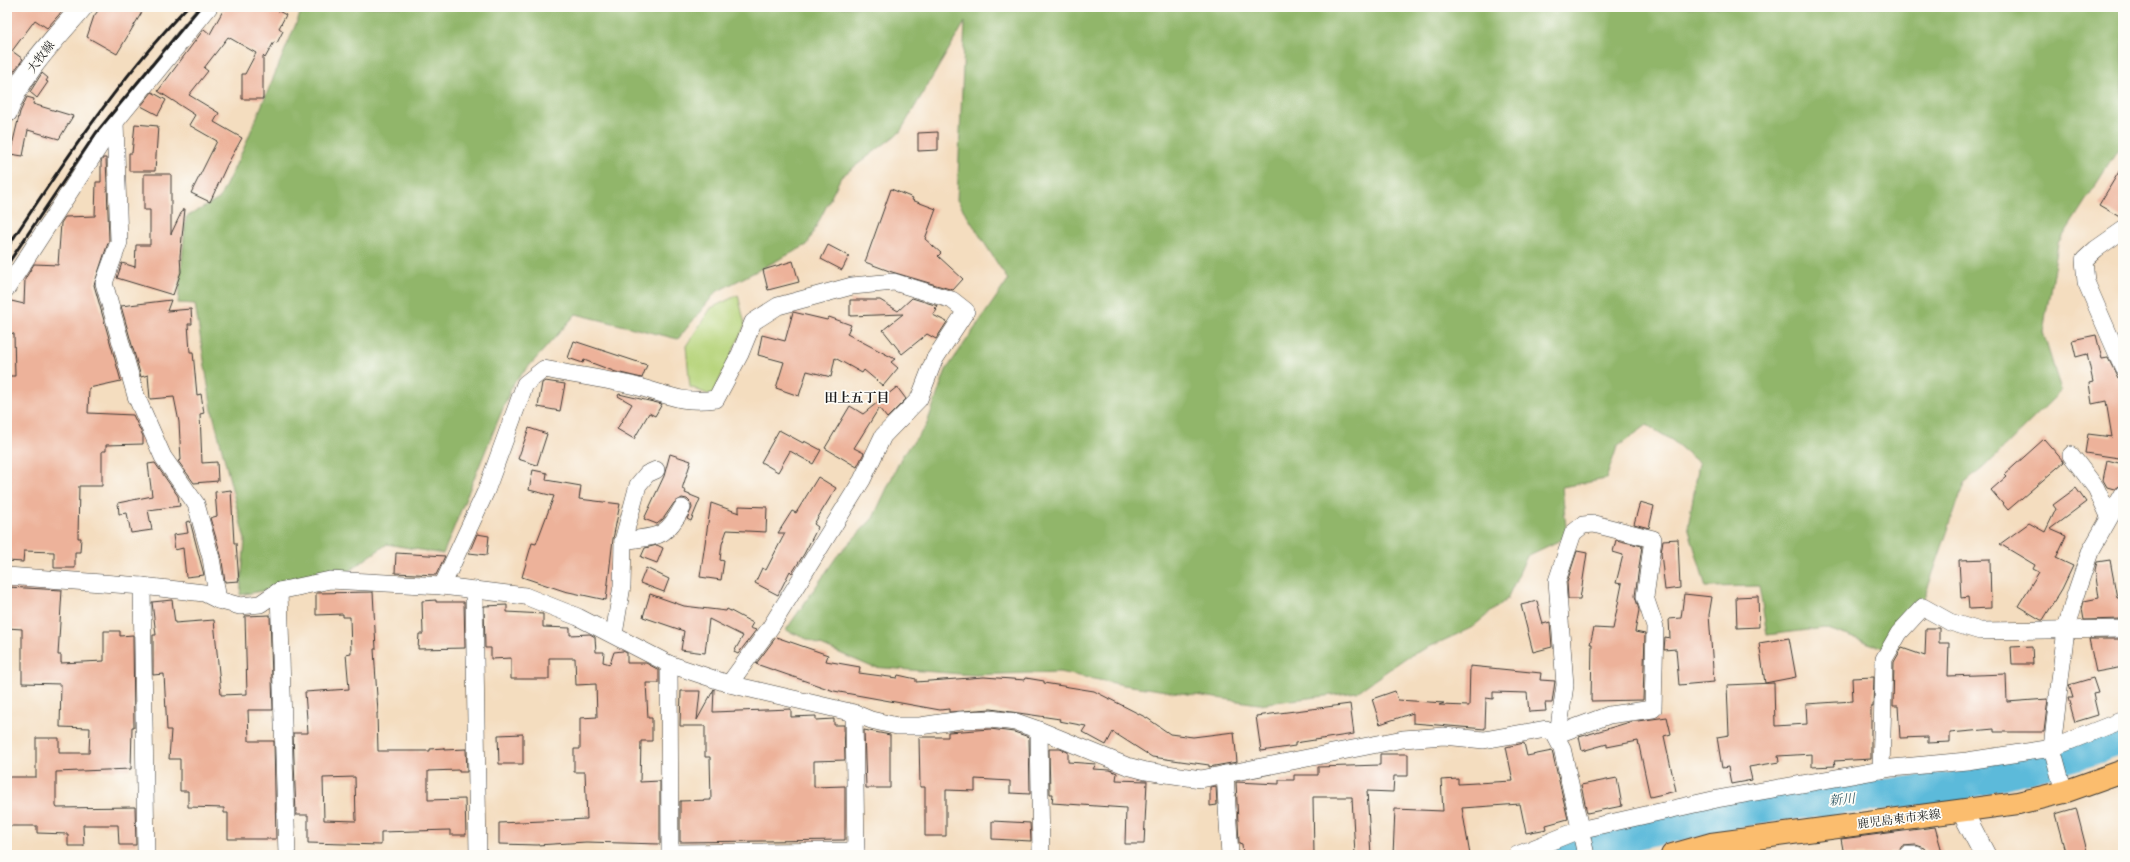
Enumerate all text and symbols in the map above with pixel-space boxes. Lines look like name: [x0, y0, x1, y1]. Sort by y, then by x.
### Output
street label: 大牧線: [24, 38, 57, 76]
district label: 田上五丁目: [824, 389, 890, 405]
water label: 新川: [1828, 789, 1858, 808]
street label: 鹿児島東市来線: [1856, 806, 1942, 831]

